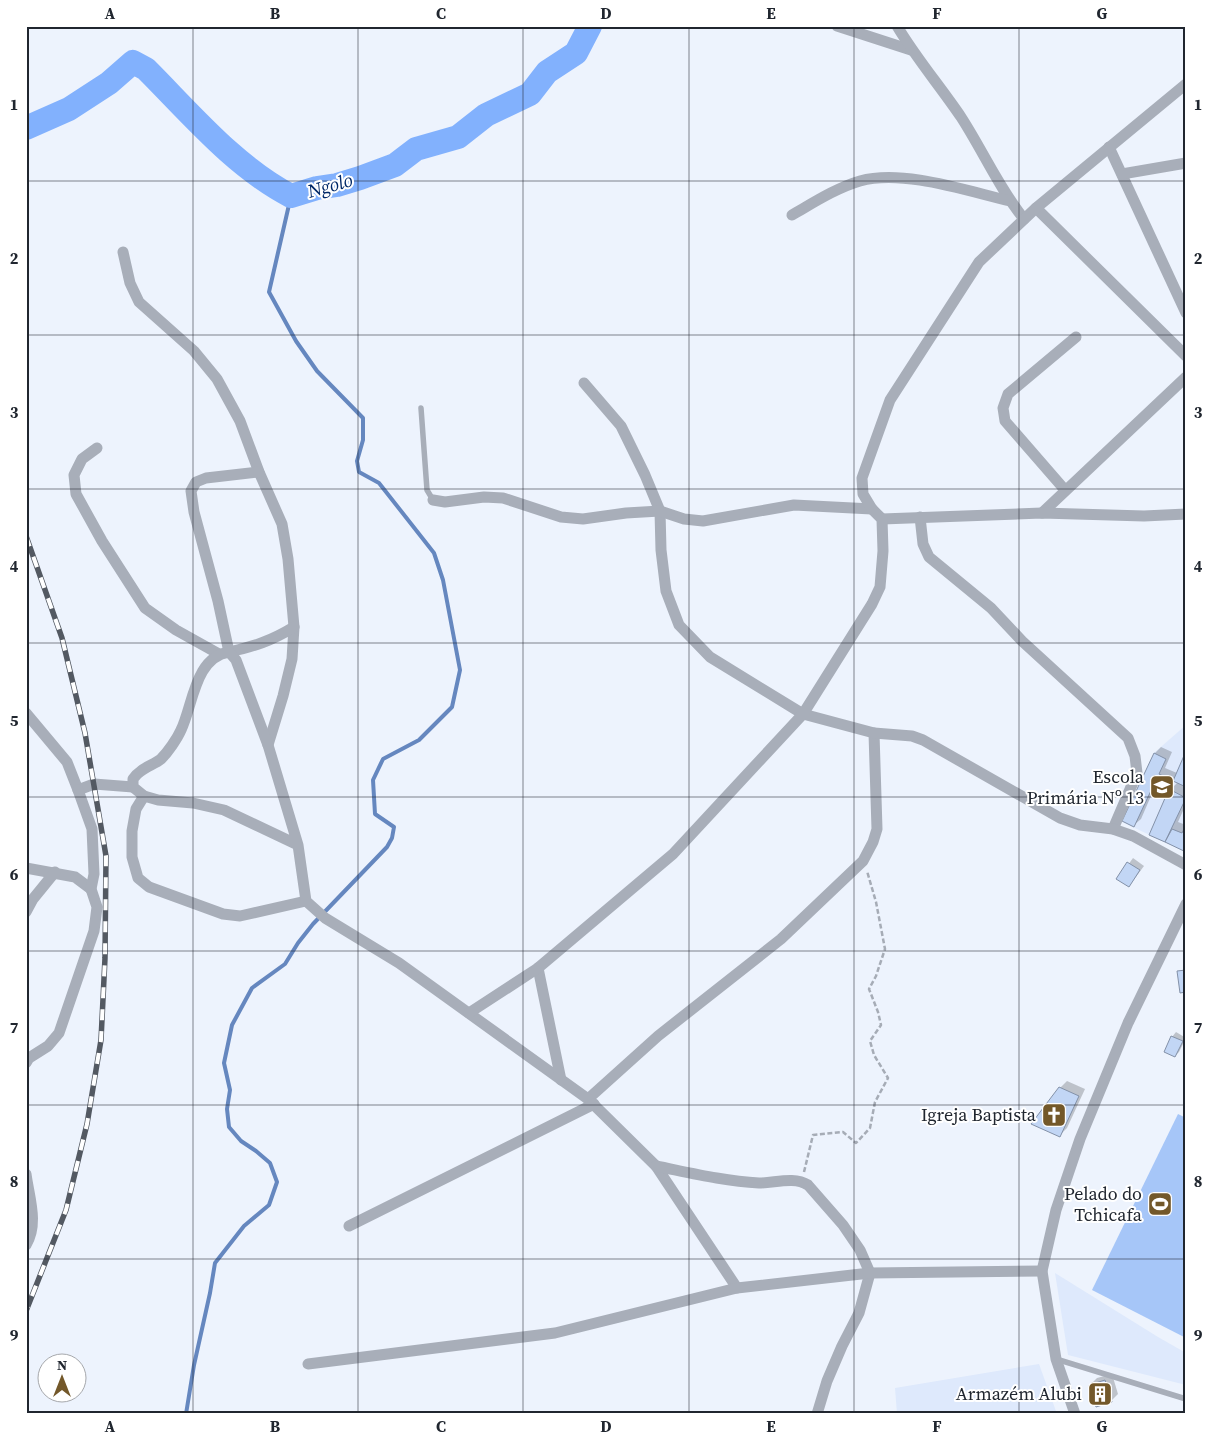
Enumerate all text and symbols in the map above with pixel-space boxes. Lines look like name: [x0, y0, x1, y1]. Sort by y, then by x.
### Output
text: A: [105, 2, 116, 24]
text: B: [270, 2, 281, 24]
text: C: [436, 2, 446, 24]
text: D: [600, 2, 612, 24]
text: E: [766, 2, 776, 24]
text: F: [932, 2, 942, 24]
text: G: [1097, 2, 1108, 24]
text: 1: [10, 93, 18, 115]
text: 1: [1194, 93, 1202, 115]
water label: Ngolo: [303, 166, 356, 204]
text: 2: [10, 247, 19, 269]
text: 2: [1194, 247, 1203, 269]
text: 3: [10, 401, 19, 423]
text: 3: [1194, 401, 1203, 423]
text: 4: [10, 555, 19, 577]
text: 4: [1194, 555, 1203, 577]
text: 5: [10, 709, 19, 731]
text: 5: [1194, 709, 1203, 731]
place label: Escola Primária Nº 13: [1027, 764, 1145, 810]
school or university icon: Escola Primária Nº 13: [1149, 774, 1175, 800]
text: 6: [10, 863, 19, 885]
text: 6: [1194, 863, 1203, 885]
text: 7: [10, 1016, 19, 1038]
text: 7: [1194, 1016, 1203, 1038]
place label: Igreja Baptista: [921, 1102, 1037, 1127]
church icon: Igreja Baptista: [1041, 1102, 1067, 1128]
text: 8: [10, 1170, 18, 1192]
text: 8: [1194, 1170, 1202, 1192]
place label: Pelado do Tchicafa: [1064, 1181, 1143, 1227]
sports icon: Pelado do Tchicafa: [1147, 1191, 1173, 1217]
text: 9: [10, 1324, 19, 1346]
text: 9: [1194, 1324, 1203, 1346]
north arrow: [38, 1352, 88, 1402]
text: N: [57, 1355, 67, 1375]
place label: Armazém Alubi: [956, 1381, 1082, 1406]
building icon: Armazém Alubi: [1087, 1381, 1113, 1407]
text: A: [105, 1415, 116, 1437]
text: B: [270, 1415, 281, 1437]
text: C: [436, 1415, 446, 1437]
text: D: [600, 1415, 612, 1437]
text: E: [766, 1415, 776, 1437]
text: F: [932, 1415, 942, 1437]
text: G: [1097, 1415, 1108, 1437]

